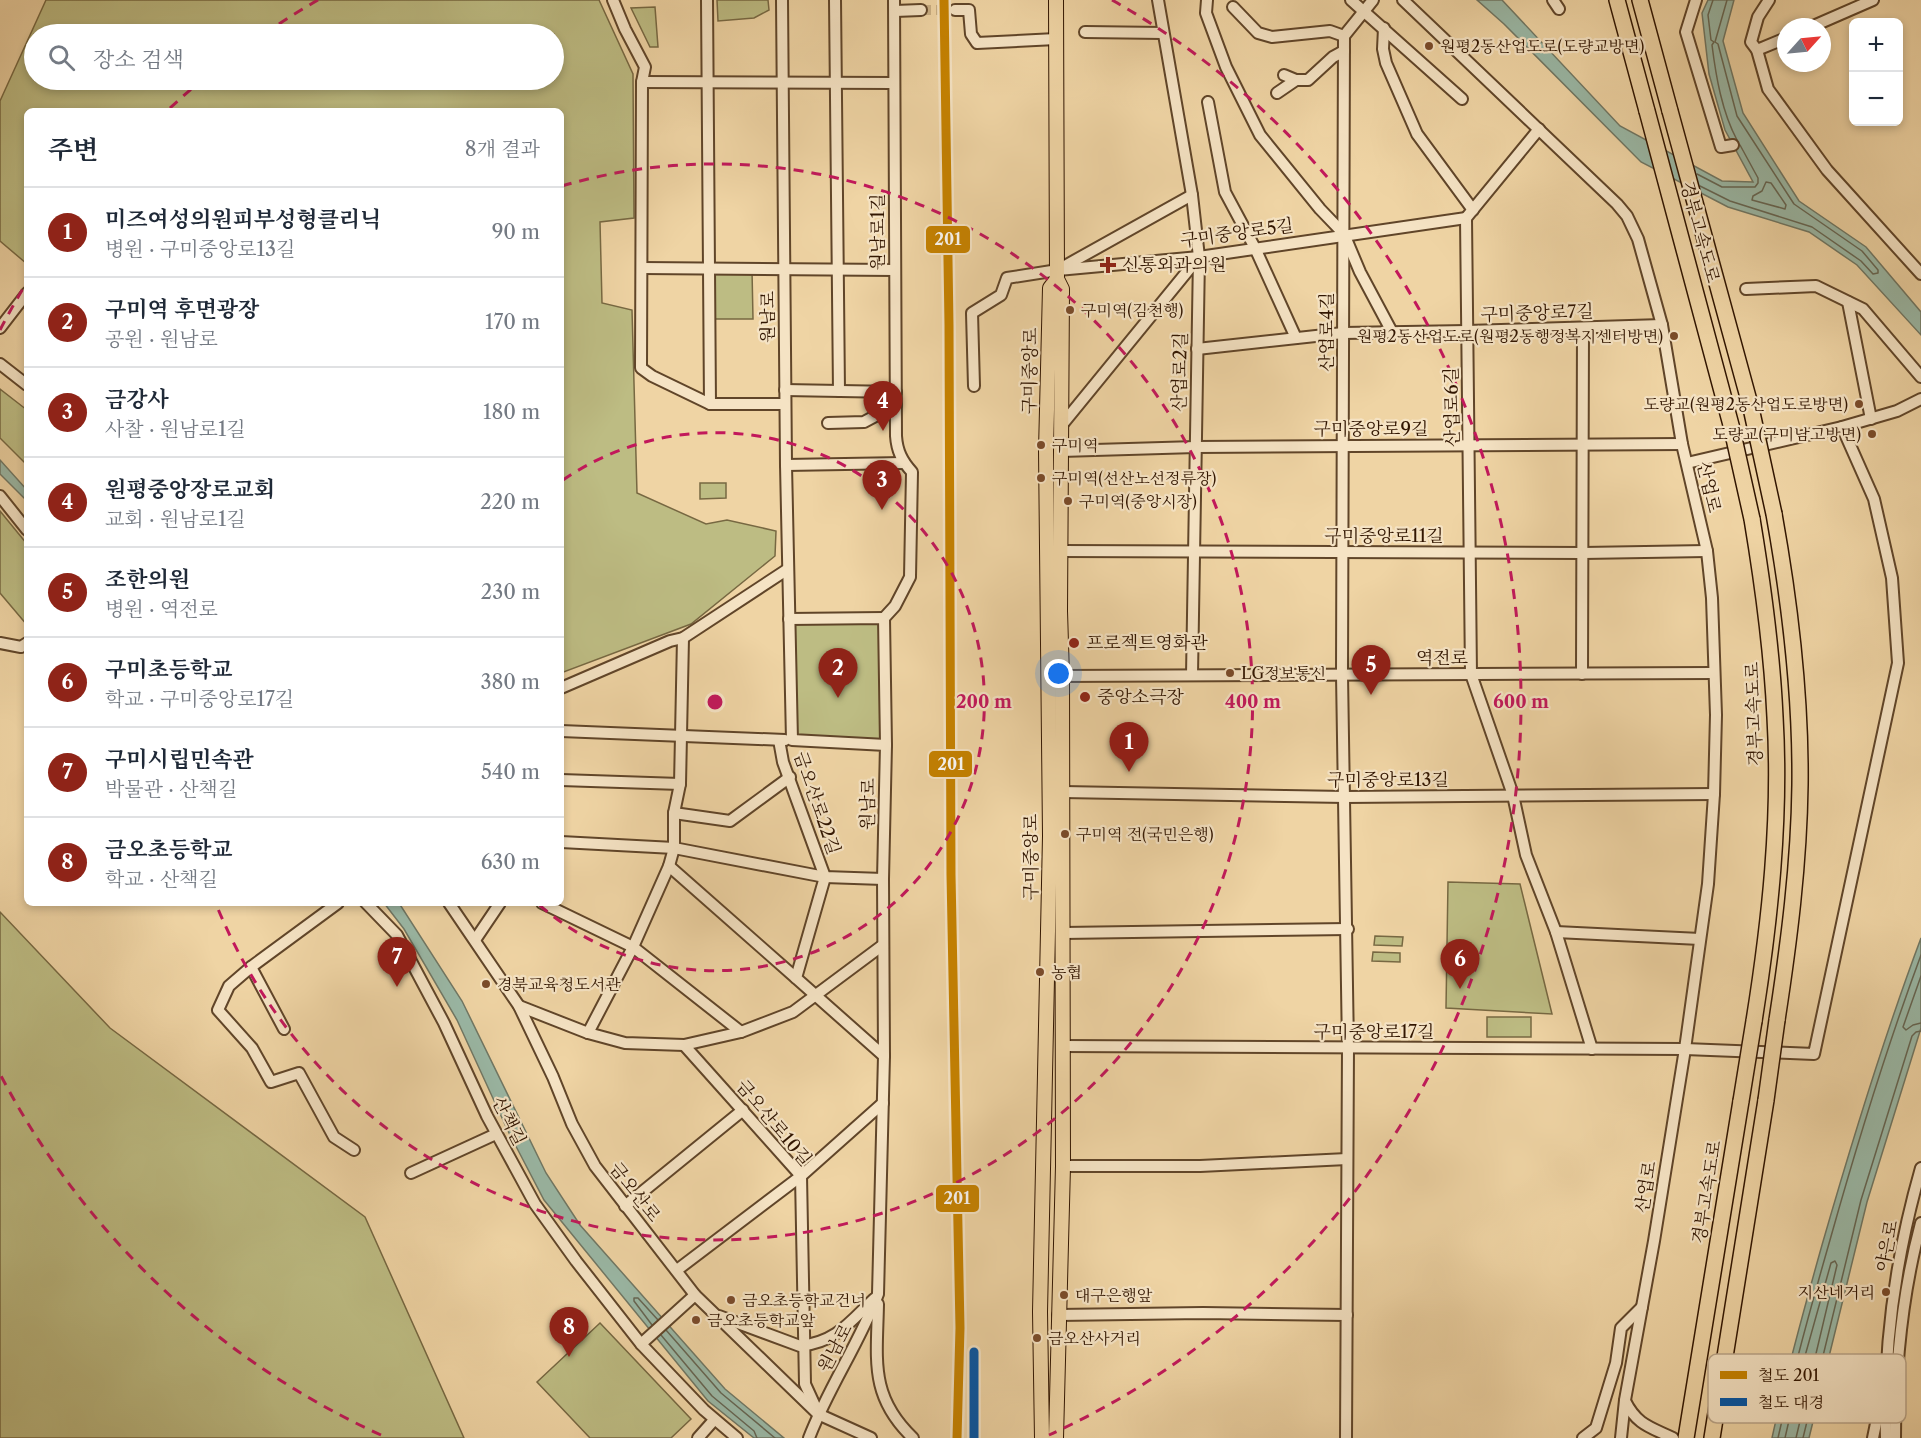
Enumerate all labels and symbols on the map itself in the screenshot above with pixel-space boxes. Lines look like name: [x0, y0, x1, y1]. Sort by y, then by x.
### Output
north arrow: [1777, 18, 1831, 72]
place label: 원평2동산업도로(도량교방면): [1440, 36, 1645, 56]
marker: 원평2동산업도로(도량교방면): [1423, 40, 1435, 52]
street label: 경부고속도로: [1676, 179, 1724, 285]
street label: 원남로1길: [867, 193, 889, 271]
street label: 구미중앙로5길: [1179, 214, 1295, 252]
line badge: 201: [925, 225, 971, 254]
text: 201: [935, 229, 962, 249]
place label: 신통외과의원: [1122, 254, 1226, 276]
marker: 신통외과의원: [1099, 256, 1117, 274]
street label: 원남로: [757, 291, 779, 343]
street label: 산업로4길: [1316, 292, 1338, 372]
place label: 구미역(김천행): [1081, 300, 1184, 320]
street label: 구미중앙로7길: [1480, 300, 1594, 326]
marker: 구미역(김천행): [1064, 304, 1076, 316]
place label: 원평2동산업도로(원평2동행정복지센터방면): [1357, 326, 1663, 346]
street label: 구미중앙로: [1018, 327, 1042, 415]
marker: 원평2동산업도로(원평2동행정복지센터방면): [1668, 330, 1680, 342]
street label: 산업로2길: [1168, 332, 1192, 412]
street label: 산업로6길: [1440, 367, 1464, 447]
pin: 4: [864, 382, 902, 431]
place label: 도량교(원평2동산업도로방면): [1644, 394, 1848, 414]
marker: 도량교(원평2동산업도로방면): [1853, 398, 1865, 410]
street label: 구미중앙로9길: [1314, 418, 1428, 440]
place label: 도량교(구미남고방면): [1712, 424, 1861, 444]
marker: 도량교(구미남고방면): [1866, 428, 1878, 440]
place label: 구미역: [1052, 435, 1098, 455]
marker: 구미역: [1035, 439, 1047, 451]
street label: 산업로: [1692, 459, 1726, 515]
pin: 3: [862, 460, 902, 510]
place label: 구미역(선산노선정류장): [1052, 468, 1216, 488]
marker: 구미역(선산노선정류장): [1035, 472, 1047, 484]
place label: 구미역(중앙시장): [1079, 491, 1197, 511]
marker: 구미역(중앙시장): [1062, 495, 1074, 507]
street label: 구미중앙로11길: [1324, 525, 1444, 547]
place label: 프로젝트영화관: [1086, 632, 1208, 654]
marker: 프로젝트영화관: [1067, 636, 1081, 650]
pin: 5: [1352, 646, 1390, 695]
street label: 역전로: [1416, 647, 1468, 669]
pin: 2: [818, 648, 858, 698]
your location: [1044, 659, 1073, 688]
street label: 경부고속도로: [1741, 661, 1767, 767]
place label: LG정보통신: [1241, 663, 1326, 683]
marker: LG정보통신: [1224, 667, 1236, 679]
place label: 중앙소극장: [1097, 686, 1185, 708]
marker: 중앙소극장: [1078, 690, 1092, 704]
text: 200 m: [956, 691, 1012, 713]
text: 400 m: [1225, 691, 1281, 713]
text: 600 m: [1493, 691, 1549, 713]
centre of rings: [705, 692, 725, 712]
pin: 1: [1110, 722, 1148, 772]
street label: 금오산로22길: [789, 749, 845, 857]
line badge: 201: [928, 750, 973, 778]
text: 201: [938, 754, 965, 774]
street label: 구미중앙로13길: [1327, 769, 1449, 791]
street label: 원남로: [857, 778, 879, 830]
street label: 구미중앙로: [1020, 814, 1042, 900]
place label: 구미역 전(국민은행): [1076, 824, 1214, 844]
marker: 구미역 전(국민은행): [1059, 828, 1071, 840]
pin: 7: [378, 938, 416, 987]
pin: 6: [1440, 940, 1480, 989]
place label: 농협: [1051, 962, 1082, 982]
marker: 농협: [1034, 966, 1046, 978]
place label: 경북교육청도서관: [497, 974, 621, 994]
marker: 경북교육청도서관: [480, 978, 492, 990]
street label: 구미중앙로17길: [1314, 1021, 1434, 1043]
street label: 금오산로10길: [732, 1075, 816, 1171]
street label: 산책길: [487, 1093, 531, 1149]
street label: 경부고속도로: [1688, 1139, 1726, 1245]
street label: 금오산로: [605, 1158, 665, 1226]
street label: 산업로: [1631, 1160, 1661, 1214]
line badge: 201: [935, 1184, 980, 1213]
text: 201: [944, 1188, 971, 1208]
street label: 야은로: [1871, 1218, 1903, 1274]
place label: 지산네거리: [1798, 1282, 1875, 1302]
place label: 대구은행앞: [1075, 1285, 1153, 1305]
marker: 지산네거리: [1880, 1286, 1892, 1298]
marker: 대구은행앞: [1058, 1289, 1070, 1301]
place label: 금오초등학교건너: [742, 1290, 866, 1310]
marker: 금오초등학교건너: [725, 1294, 737, 1306]
pin: 8: [550, 1308, 588, 1357]
place label: 금오초등학교앞: [707, 1310, 816, 1330]
marker: 금오초등학교앞: [690, 1314, 702, 1326]
street label: 원남로: [813, 1320, 857, 1376]
place label: 금오산사거리: [1048, 1328, 1141, 1348]
marker: 금오산사거리: [1031, 1332, 1043, 1344]
legend: [1708, 1354, 1906, 1423]
text: 철도 201: [1758, 1365, 1820, 1385]
text: 철도 대경: [1758, 1392, 1824, 1412]

